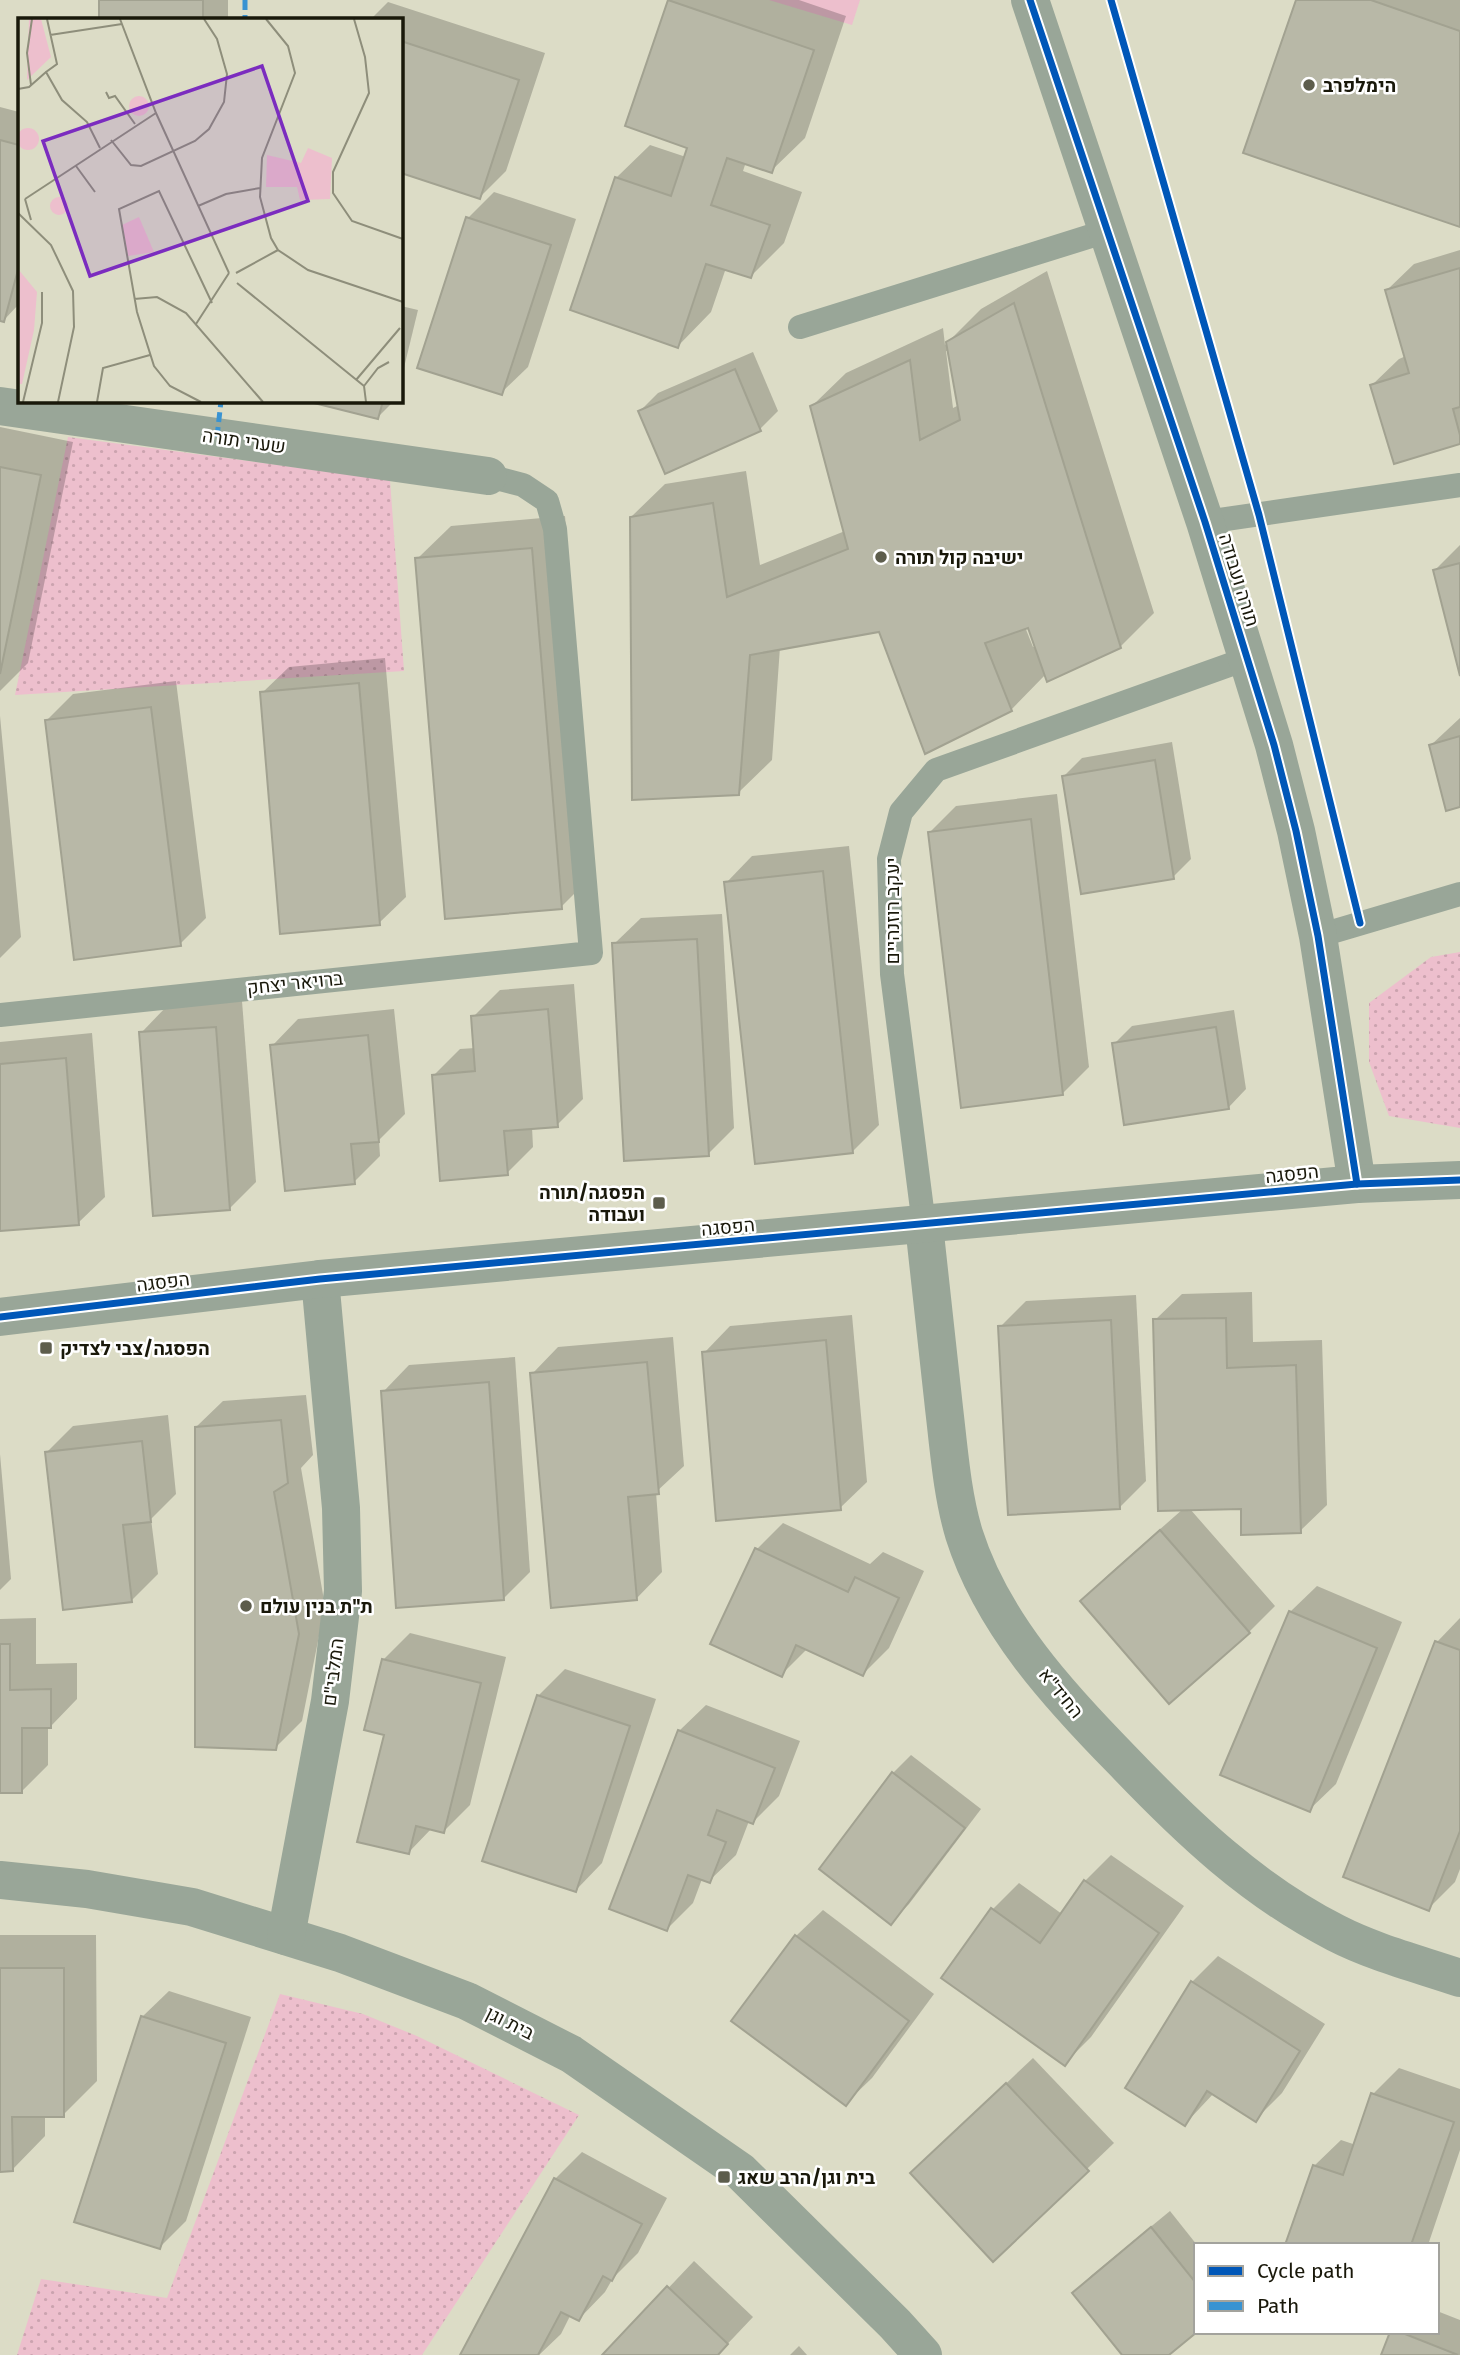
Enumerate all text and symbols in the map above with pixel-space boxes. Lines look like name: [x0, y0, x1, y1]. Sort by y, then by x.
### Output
inset map: [18, 18, 402, 402]
place label: הימלפרב: [1323, 74, 1396, 97]
marker: הימלפרב: [1301, 77, 1317, 93]
street label: שערי תורה: [201, 424, 287, 458]
street label: תורה ועבודה: [1214, 531, 1264, 629]
place label: ישיבה קול תורה: [895, 546, 1024, 569]
marker: ישיבה קול תורה: [873, 549, 889, 565]
street label: יעקב רוזנהיים: [881, 858, 904, 964]
street label: ברויאר יצחק: [246, 967, 344, 999]
street label: הפסגה: [1264, 1160, 1320, 1188]
place label: הפסגה/תורה ועבודה: [539, 1181, 645, 1226]
marker: הפסגה/תורה ועבודה: [651, 1195, 667, 1211]
street label: הפסגה: [700, 1213, 756, 1241]
street label: הפסגה: [135, 1267, 191, 1297]
place label: הפסגה/צבי לצדיק: [60, 1337, 210, 1360]
marker: הפסגה/צבי לצדיק: [38, 1340, 54, 1356]
place label: ת"ת בנין עולם: [260, 1595, 373, 1618]
marker: ת"ת בנין עולם: [238, 1598, 254, 1614]
street label: המלבי"ם: [317, 1637, 349, 1707]
street label: החיד"א: [1034, 1663, 1088, 1723]
street label: בית וגן: [482, 2001, 538, 2045]
place label: בית וגן/הרב שאג: [738, 2166, 876, 2189]
marker: בית וגן/הרב שאג: [716, 2169, 732, 2185]
legend: [1194, 2243, 1439, 2334]
text: Cycle path: [1257, 2258, 1355, 2284]
text: Path: [1257, 2293, 1299, 2319]

